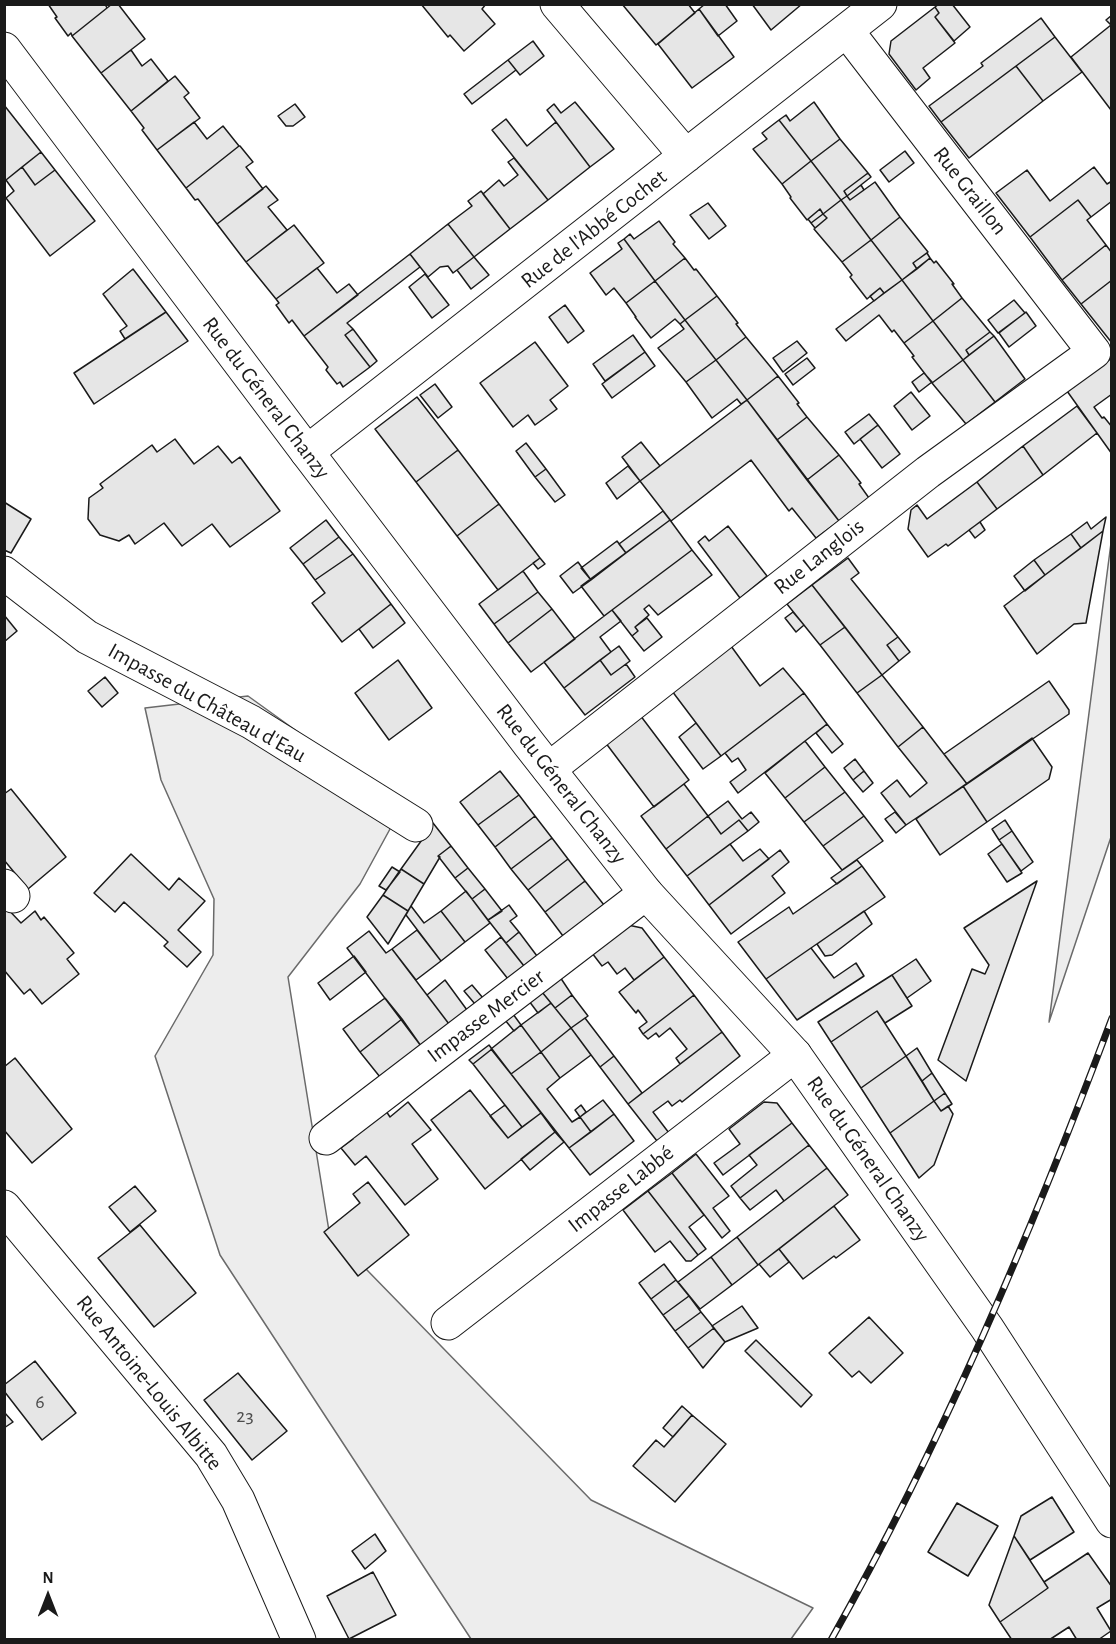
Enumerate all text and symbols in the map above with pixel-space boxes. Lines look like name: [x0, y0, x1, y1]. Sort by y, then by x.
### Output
street label: Rue Graillon: [927, 142, 1013, 240]
street label: Rue de l'Abbé Cochet: [516, 164, 672, 294]
street label: Rue du Géneral Chanzy: [196, 312, 336, 484]
street label: Rue Langlois: [768, 513, 870, 601]
street label: Impasse du Château d'Eau: [103, 638, 311, 768]
street label: Rue du Géneral Chanzy: [490, 699, 632, 869]
street label: Impasse Mercier: [422, 963, 550, 1069]
street label: Rue du Géneral Chanzy: [801, 1071, 935, 1247]
street label: Impasse Labbé: [563, 1140, 679, 1238]
street label: Rue Antoine-Louis Albitte: [70, 1290, 228, 1476]
house number: 6: [35, 1390, 45, 1414]
house number: 23: [236, 1404, 254, 1428]
north arrow: [18, 1566, 78, 1626]
text: N: [42, 1570, 54, 1586]

